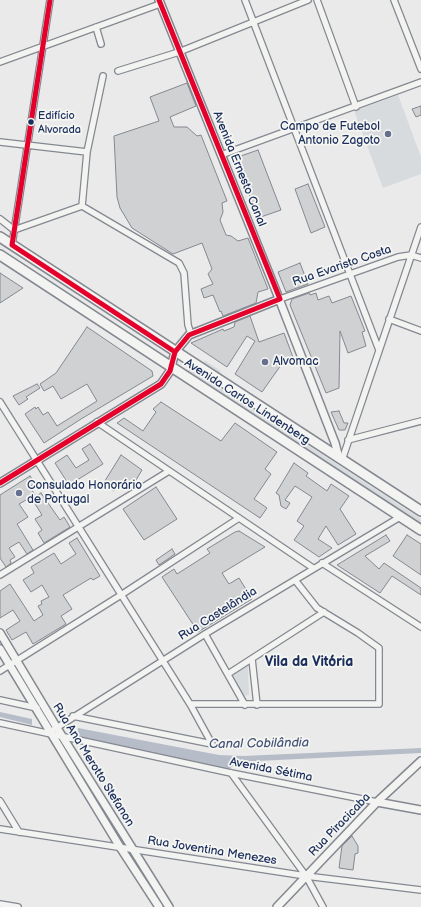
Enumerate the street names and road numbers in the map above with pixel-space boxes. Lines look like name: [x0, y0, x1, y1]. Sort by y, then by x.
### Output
street label: Avenida Ernesto Canal: [209, 109, 269, 229]
street label: Rua Evaristo Costa: [291, 242, 393, 290]
street label: Avenida Carlos Lindenberg: [182, 356, 312, 448]
street label: Rua Castelândia: [176, 584, 260, 644]
street label: Rua Ana Merotto Stefanon: [49, 701, 137, 829]
street label: Avenida Sétima: [228, 755, 314, 785]
street label: Rua Piracicaba: [306, 790, 374, 860]
street label: Rua Joventina Menezes: [146, 834, 278, 868]

